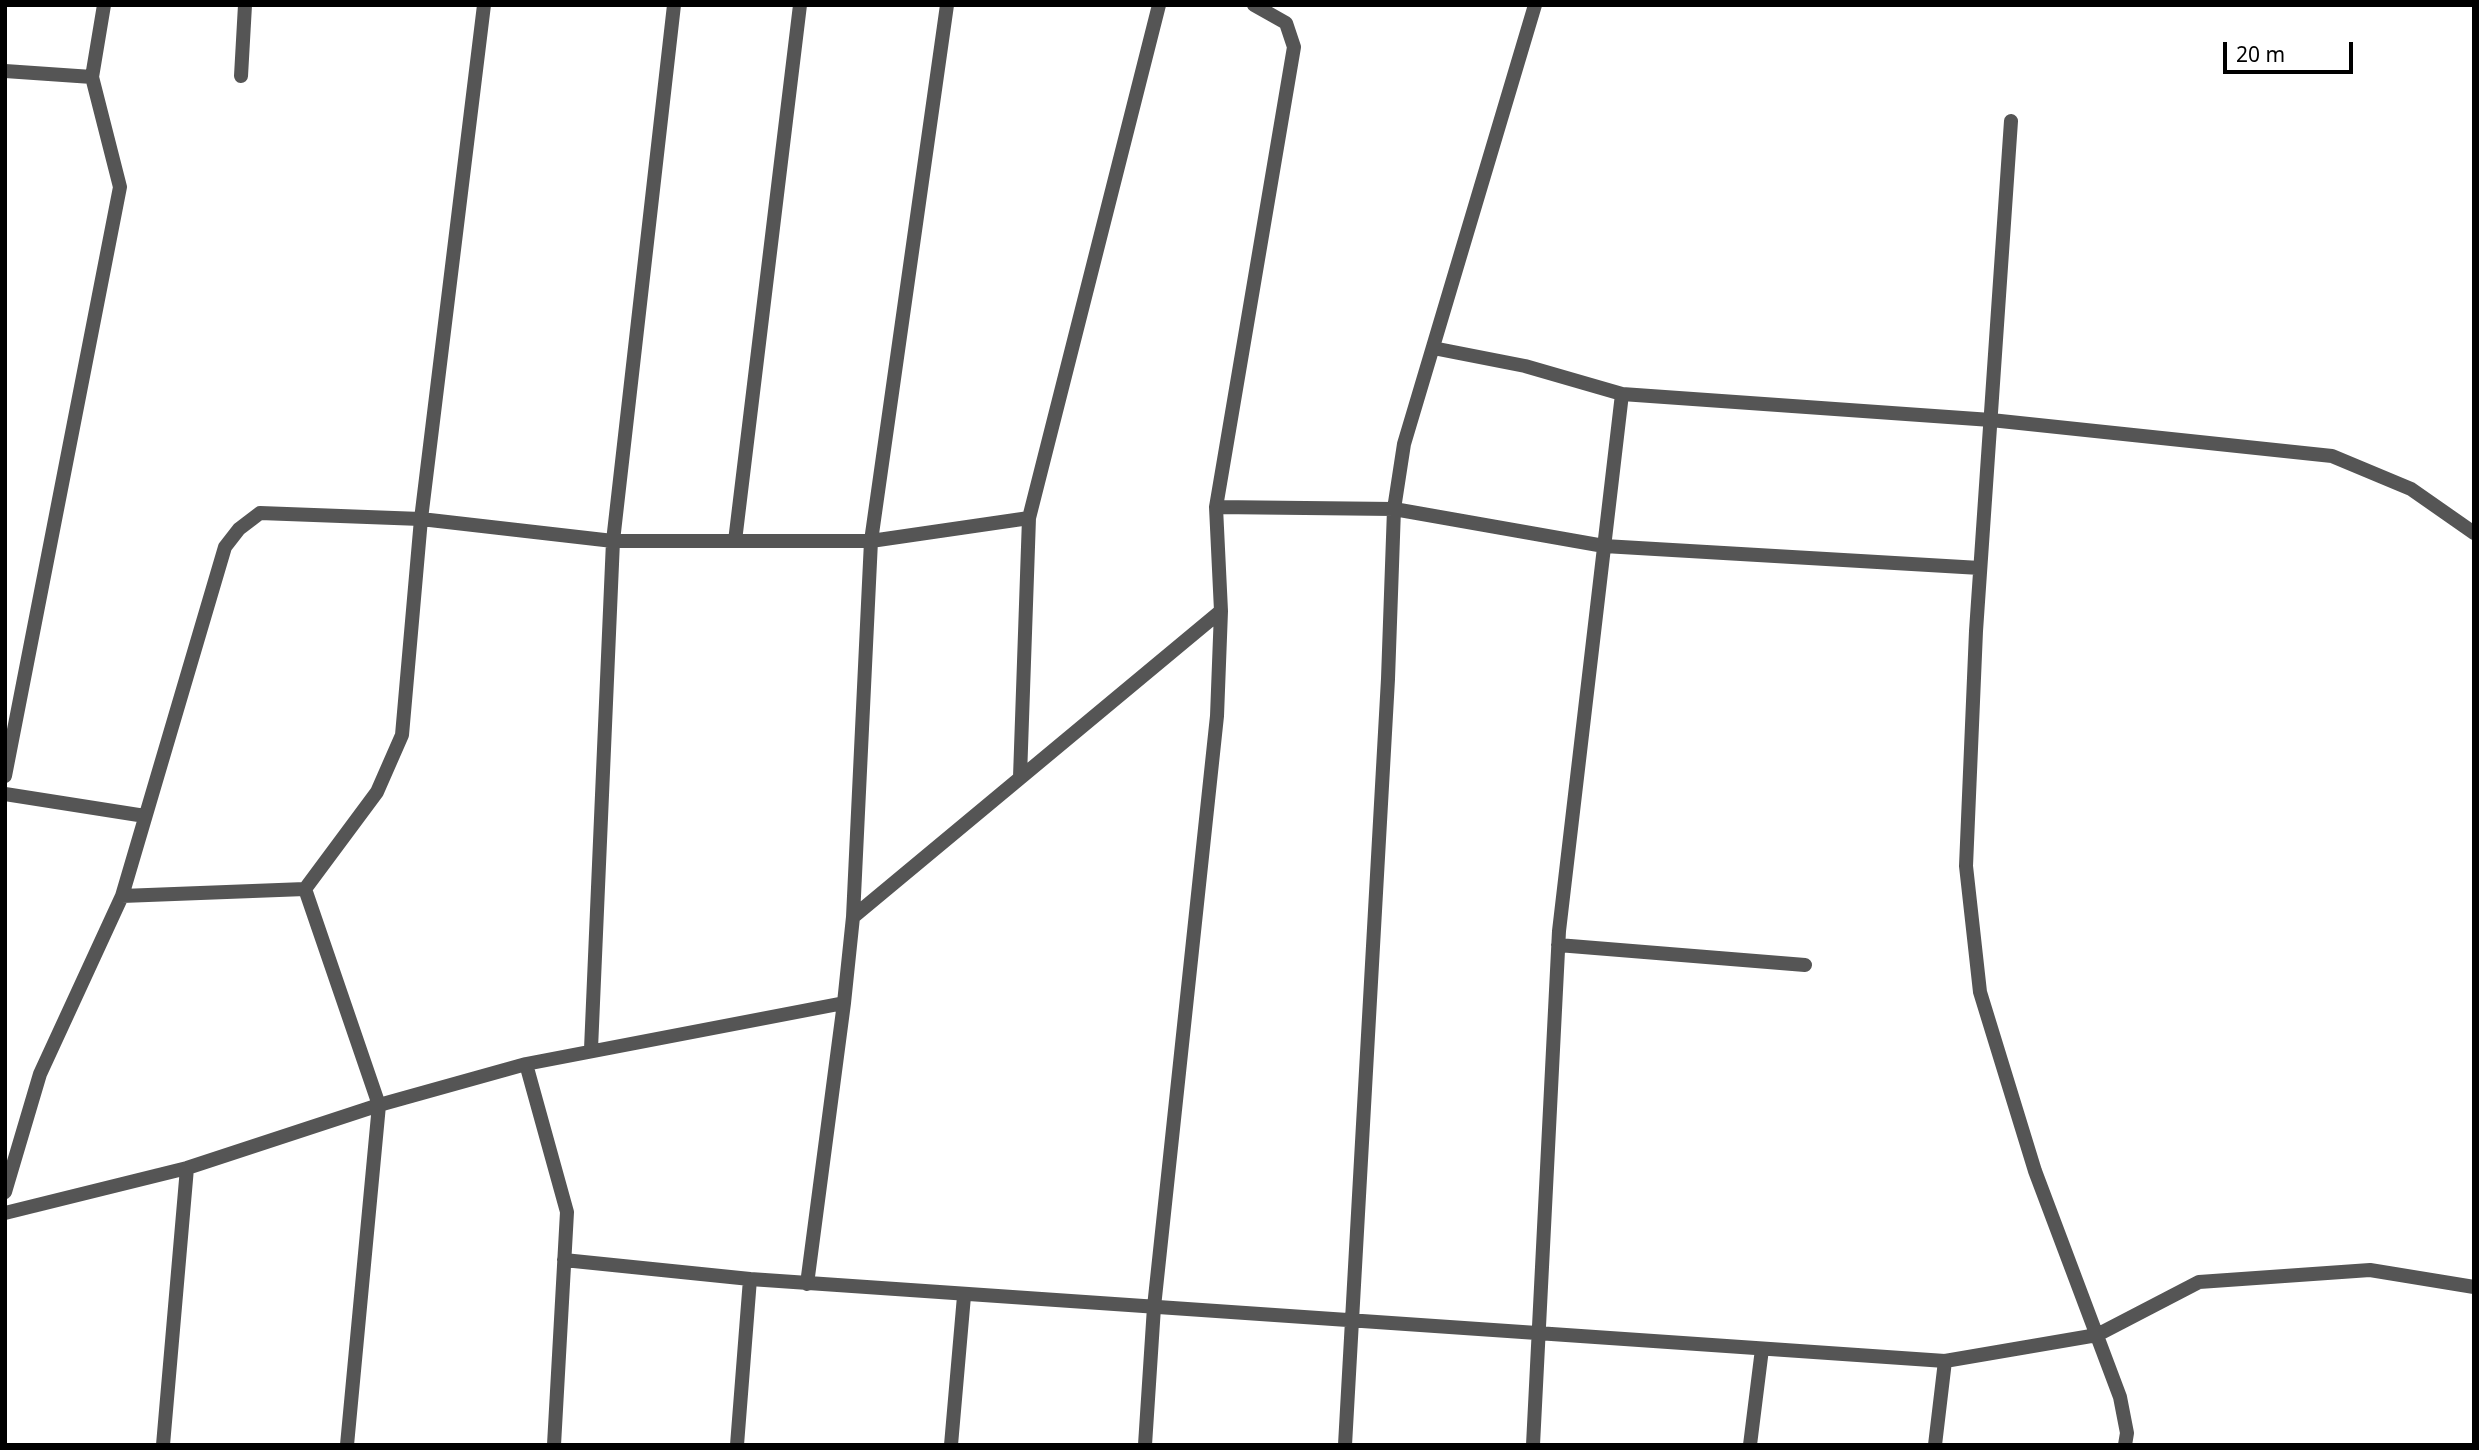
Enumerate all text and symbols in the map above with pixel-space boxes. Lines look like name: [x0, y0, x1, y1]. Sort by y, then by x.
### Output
scale bar: [2227, 28, 2356, 72]
text: 20 m: [2236, 40, 2285, 68]

